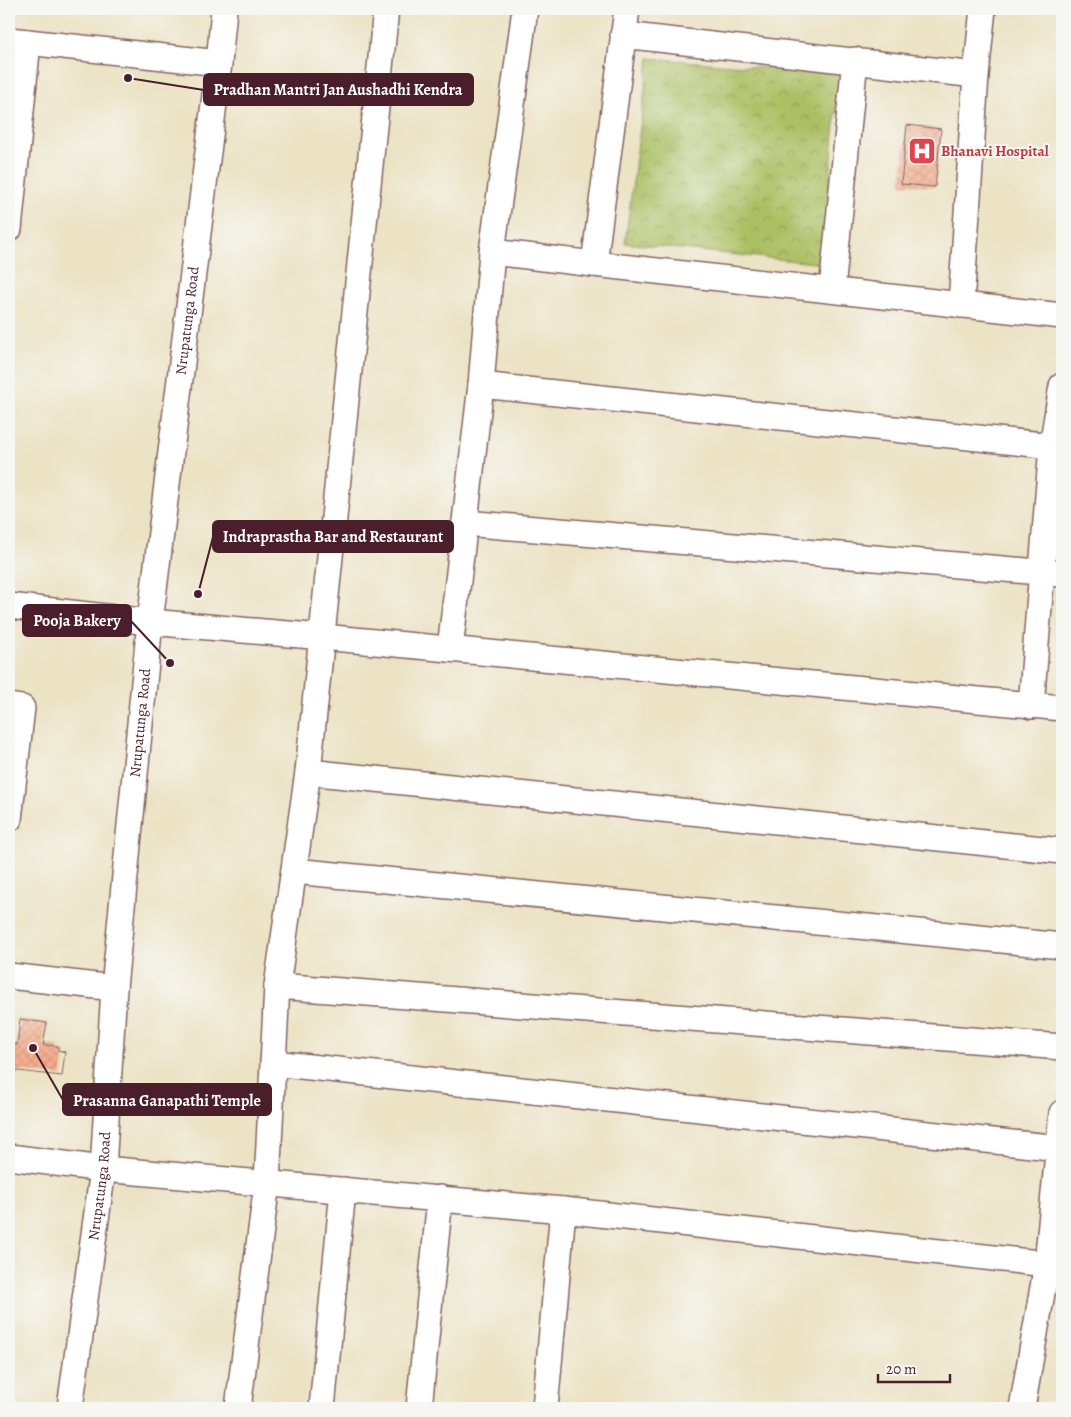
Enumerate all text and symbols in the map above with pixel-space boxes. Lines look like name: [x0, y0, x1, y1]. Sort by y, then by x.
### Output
callout: Pradhan Mantri Jan Aushadhi Kendra: [204, 74, 473, 105]
text: Pradhan Mantri Jan Aushadhi Kendra: [213, 79, 463, 101]
hospital icon: Bhanavi Hospital: [907, 136, 937, 166]
place label: Bhanavi Hospital: [941, 141, 1049, 161]
street label: Nrupatunga Road: [171, 264, 204, 376]
callout: Indraprastha Bar and Restaurant: [213, 521, 453, 552]
text: Indraprastha Bar and Restaurant: [223, 526, 444, 548]
callout: Pooja Bakery: [23, 605, 131, 636]
text: Pooja Bakery: [33, 610, 121, 632]
street label: Nrupatunga Road: [125, 667, 155, 778]
callout: Prasanna Ganapathi Temple: [63, 1084, 271, 1115]
text: Prasanna Ganapathi Temple: [73, 1090, 261, 1112]
street label: Nrupatunga Road: [83, 1130, 115, 1242]
scale bar: [878, 1352, 951, 1384]
text: 20 m: [886, 1359, 917, 1379]

